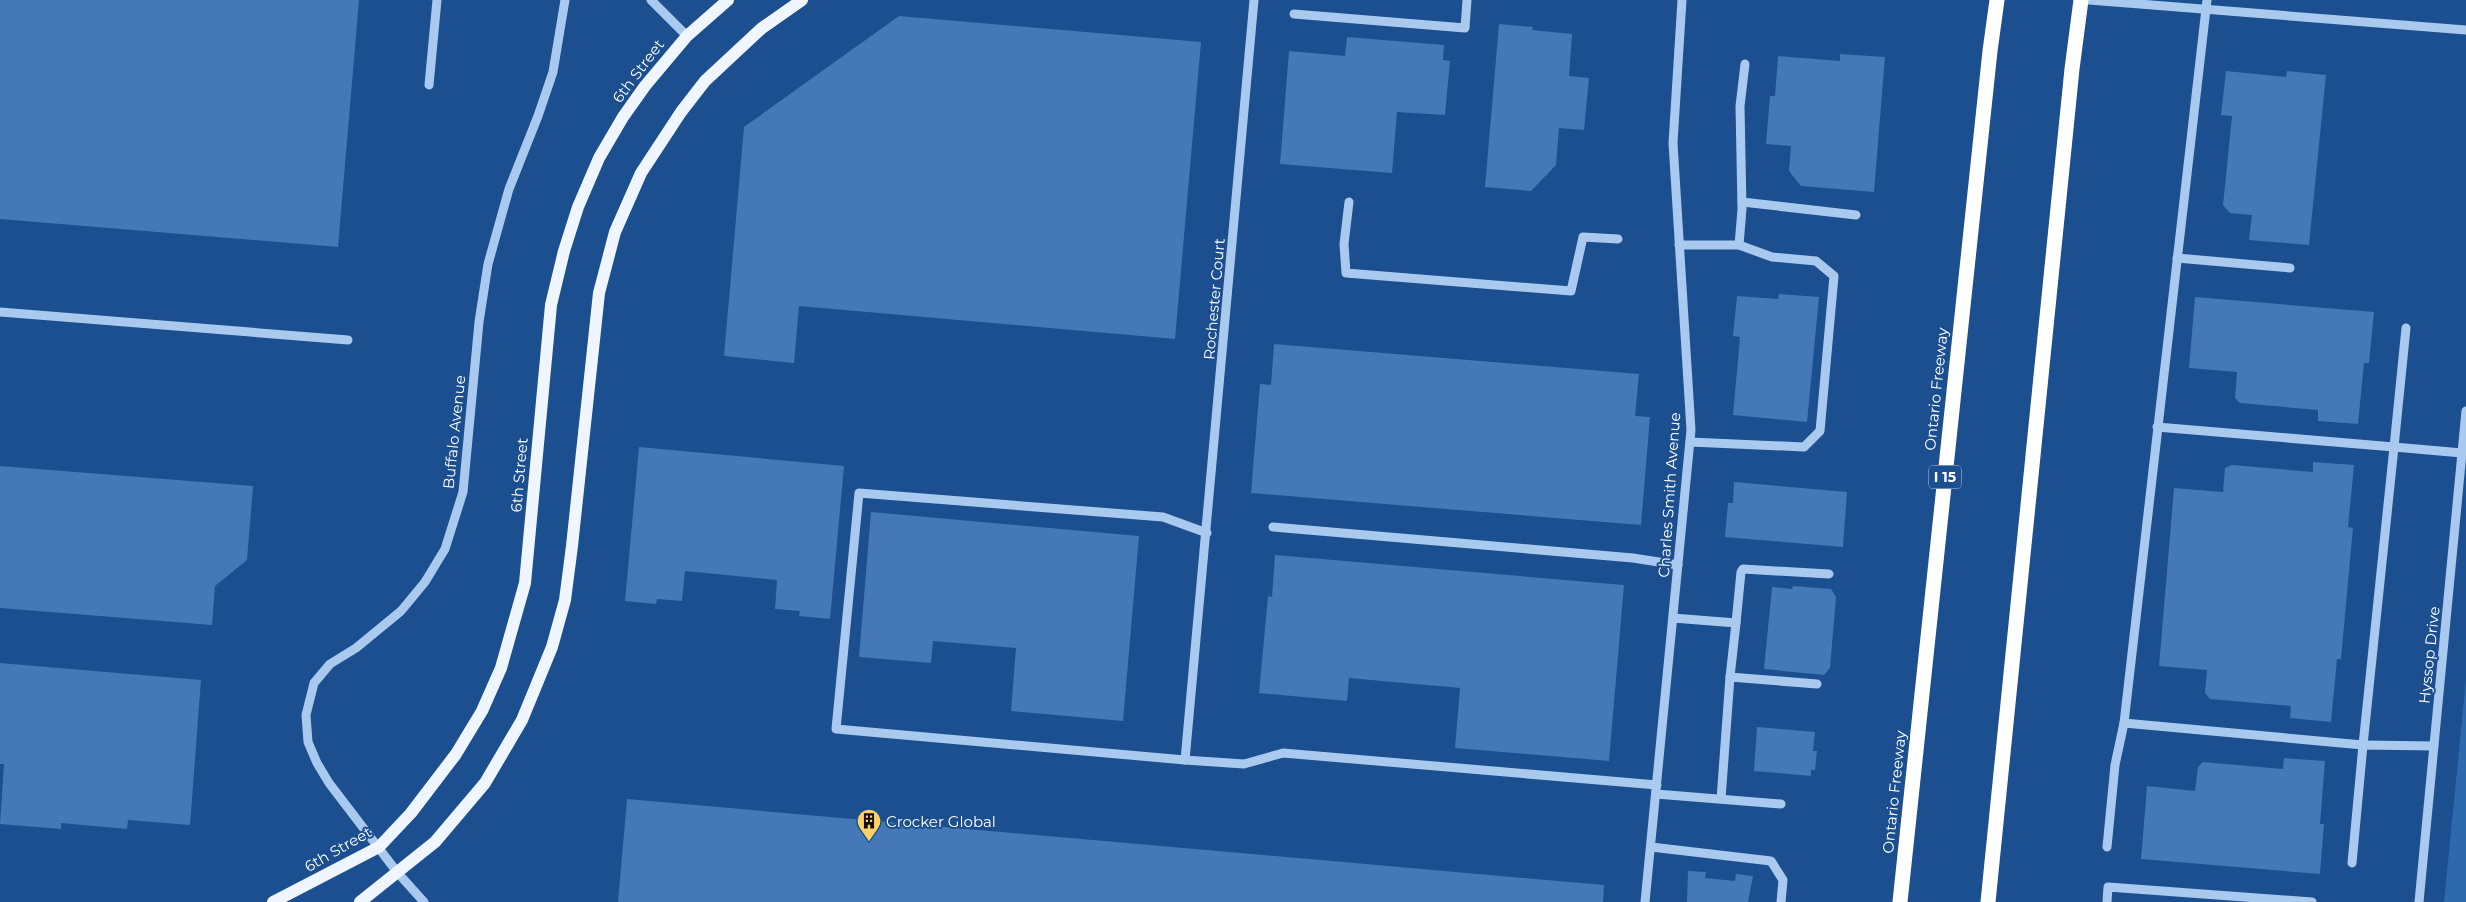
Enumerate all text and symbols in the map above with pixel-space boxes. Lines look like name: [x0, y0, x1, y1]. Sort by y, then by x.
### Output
street label: 6th Street: [608, 35, 668, 107]
street label: Rochester Court: [1199, 237, 1229, 361]
street label: Ontario Freeway: [1920, 326, 1952, 451]
street label: Buffalo Avenue: [439, 374, 469, 490]
street label: Charles Smith Avenue: [1654, 412, 1684, 578]
street label: 6th Street: [506, 437, 532, 513]
road number: I 15: [1929, 466, 1961, 488]
street label: Hyssop Drive: [2414, 605, 2444, 705]
street label: Ontario Freeway: [1878, 729, 1910, 854]
building icon: Crocker Global: [856, 808, 882, 842]
place label: Crocker Global: [886, 812, 996, 831]
street label: 6th Street: [301, 822, 375, 876]

